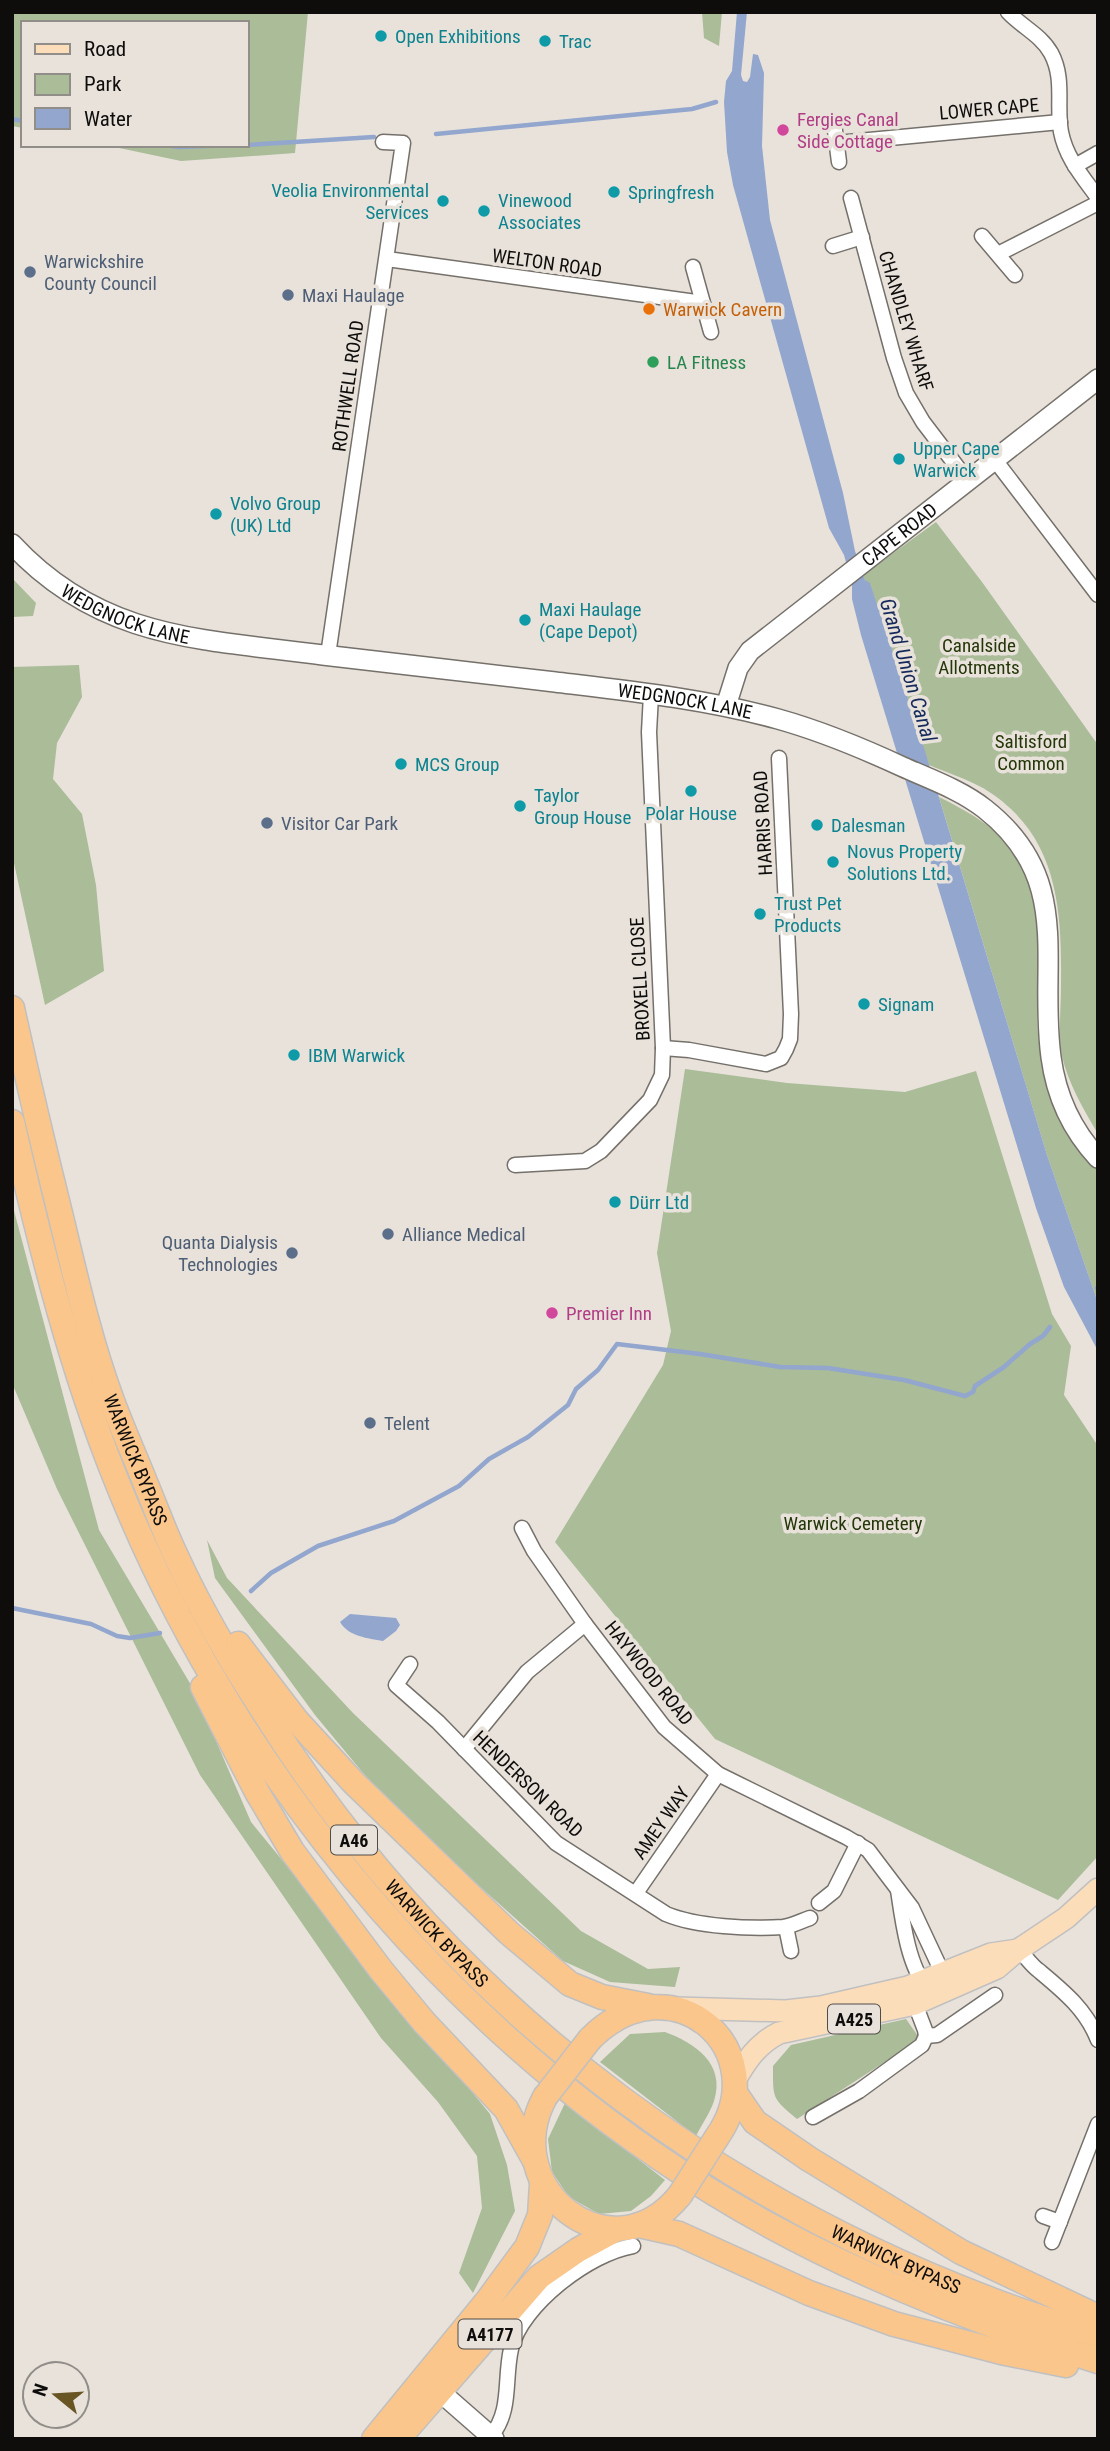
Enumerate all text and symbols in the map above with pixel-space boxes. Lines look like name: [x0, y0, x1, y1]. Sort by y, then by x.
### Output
legend: [21, 21, 248, 147]
place label: Open Exhibitions: [395, 25, 521, 48]
marker: Open Exhibitions: [373, 28, 389, 44]
place label: Trac: [559, 30, 592, 53]
marker: Trac: [537, 33, 553, 49]
text: Road: [84, 37, 126, 61]
text: Park: [84, 72, 122, 96]
street label: LOWER CAPE: [938, 93, 1040, 125]
text: Water: [84, 107, 132, 131]
place label: Fergies Canal Side Cottage: [797, 108, 899, 153]
marker: Fergies Canal Side Cottage: [775, 122, 791, 138]
place label: Veolia Environmental Services: [271, 179, 429, 224]
place label: Springfresh: [628, 181, 714, 204]
marker: Springfresh: [606, 184, 622, 200]
place label: Vinewood Associates: [498, 189, 581, 234]
marker: Veolia Environmental Services: [435, 193, 451, 209]
marker: Vinewood Associates: [476, 203, 492, 219]
street label: WELTON ROAD: [491, 244, 603, 282]
street label: CHANDLEY WHARF: [874, 248, 938, 394]
place label: Warwickshire County Council: [44, 250, 157, 295]
marker: Warwickshire County Council: [22, 264, 38, 280]
place label: Maxi Haulage: [302, 284, 404, 307]
marker: Maxi Haulage: [280, 287, 296, 303]
place label: Warwick Cavern: [663, 298, 782, 321]
marker: Warwick Cavern: [641, 301, 657, 317]
street label: ROTHWELL ROAD: [327, 319, 369, 453]
place label: LA Fitness: [667, 351, 746, 374]
marker: LA Fitness: [645, 354, 661, 370]
place label: Upper Cape Warwick: [913, 437, 1000, 482]
marker: Upper Cape Warwick: [891, 451, 907, 467]
place label: Volvo Group (UK) Ltd: [230, 492, 321, 537]
street label: CAPE ROAD: [857, 498, 941, 571]
marker: Volvo Group (UK) Ltd: [208, 506, 224, 522]
street label: WEDGNOCK LANE: [57, 579, 192, 648]
water label: Grand Union Canal: [875, 595, 941, 745]
place label: Maxi Haulage (Cape Depot): [539, 598, 641, 643]
marker: Maxi Haulage (Cape Depot): [517, 612, 533, 628]
park label: Canalside Allotments: [938, 634, 1020, 679]
street label: WEDGNOCK LANE: [616, 678, 755, 724]
park label: Saltisford Common: [995, 730, 1067, 775]
place label: MCS Group: [415, 753, 499, 776]
marker: MCS Group: [393, 756, 409, 772]
street label: HARRIS ROAD: [749, 770, 777, 876]
marker: Polar House: [683, 783, 699, 799]
place label: Taylor Group House: [534, 784, 631, 829]
marker: Taylor Group House: [512, 798, 528, 814]
place label: Polar House: [645, 802, 737, 825]
place label: Visitor Car Park: [281, 812, 398, 835]
place label: Dalesman: [831, 814, 906, 837]
marker: Visitor Car Park: [259, 815, 275, 831]
marker: Dalesman: [809, 817, 825, 833]
place label: Novus Property Solutions Ltd.: [847, 840, 962, 885]
marker: Novus Property Solutions Ltd.: [825, 854, 841, 870]
place label: Trust Pet Products: [774, 892, 842, 937]
marker: Trust Pet Products: [752, 906, 768, 922]
street label: BROXELL CLOSE: [625, 917, 655, 1041]
place label: Signam: [878, 993, 934, 1016]
marker: Signam: [856, 996, 872, 1012]
place label: IBM Warwick: [308, 1044, 406, 1067]
marker: IBM Warwick: [286, 1047, 302, 1063]
place label: Dürr Ltd: [629, 1191, 689, 1214]
marker: Dürr Ltd: [607, 1194, 623, 1210]
place label: Alliance Medical: [402, 1223, 526, 1246]
marker: Alliance Medical: [380, 1226, 396, 1242]
place label: Quanta Dialysis Technologies: [162, 1231, 278, 1276]
marker: Quanta Dialysis Technologies: [284, 1245, 300, 1261]
place label: Premier Inn: [566, 1302, 652, 1325]
marker: Premier Inn: [544, 1305, 560, 1321]
street label: WARWICK BYPASS: [99, 1391, 173, 1529]
place label: Telent: [384, 1412, 430, 1435]
marker: Telent: [362, 1415, 378, 1431]
park label: Warwick Cemetery: [784, 1512, 923, 1535]
street label: HAYWOOD ROAD: [600, 1616, 698, 1730]
street label: HENDERSON ROAD: [468, 1726, 588, 1842]
street label: AMEY WAY: [628, 1782, 694, 1864]
road number: A46: [331, 1826, 377, 1854]
street label: WARWICK BYPASS: [381, 1875, 494, 1992]
road number: A425: [828, 2005, 880, 2034]
street label: WARWICK BYPASS: [828, 2219, 964, 2298]
road number: A4177: [458, 2320, 522, 2348]
north arrow: [21, 2360, 91, 2430]
text: N: [28, 2381, 53, 2399]

